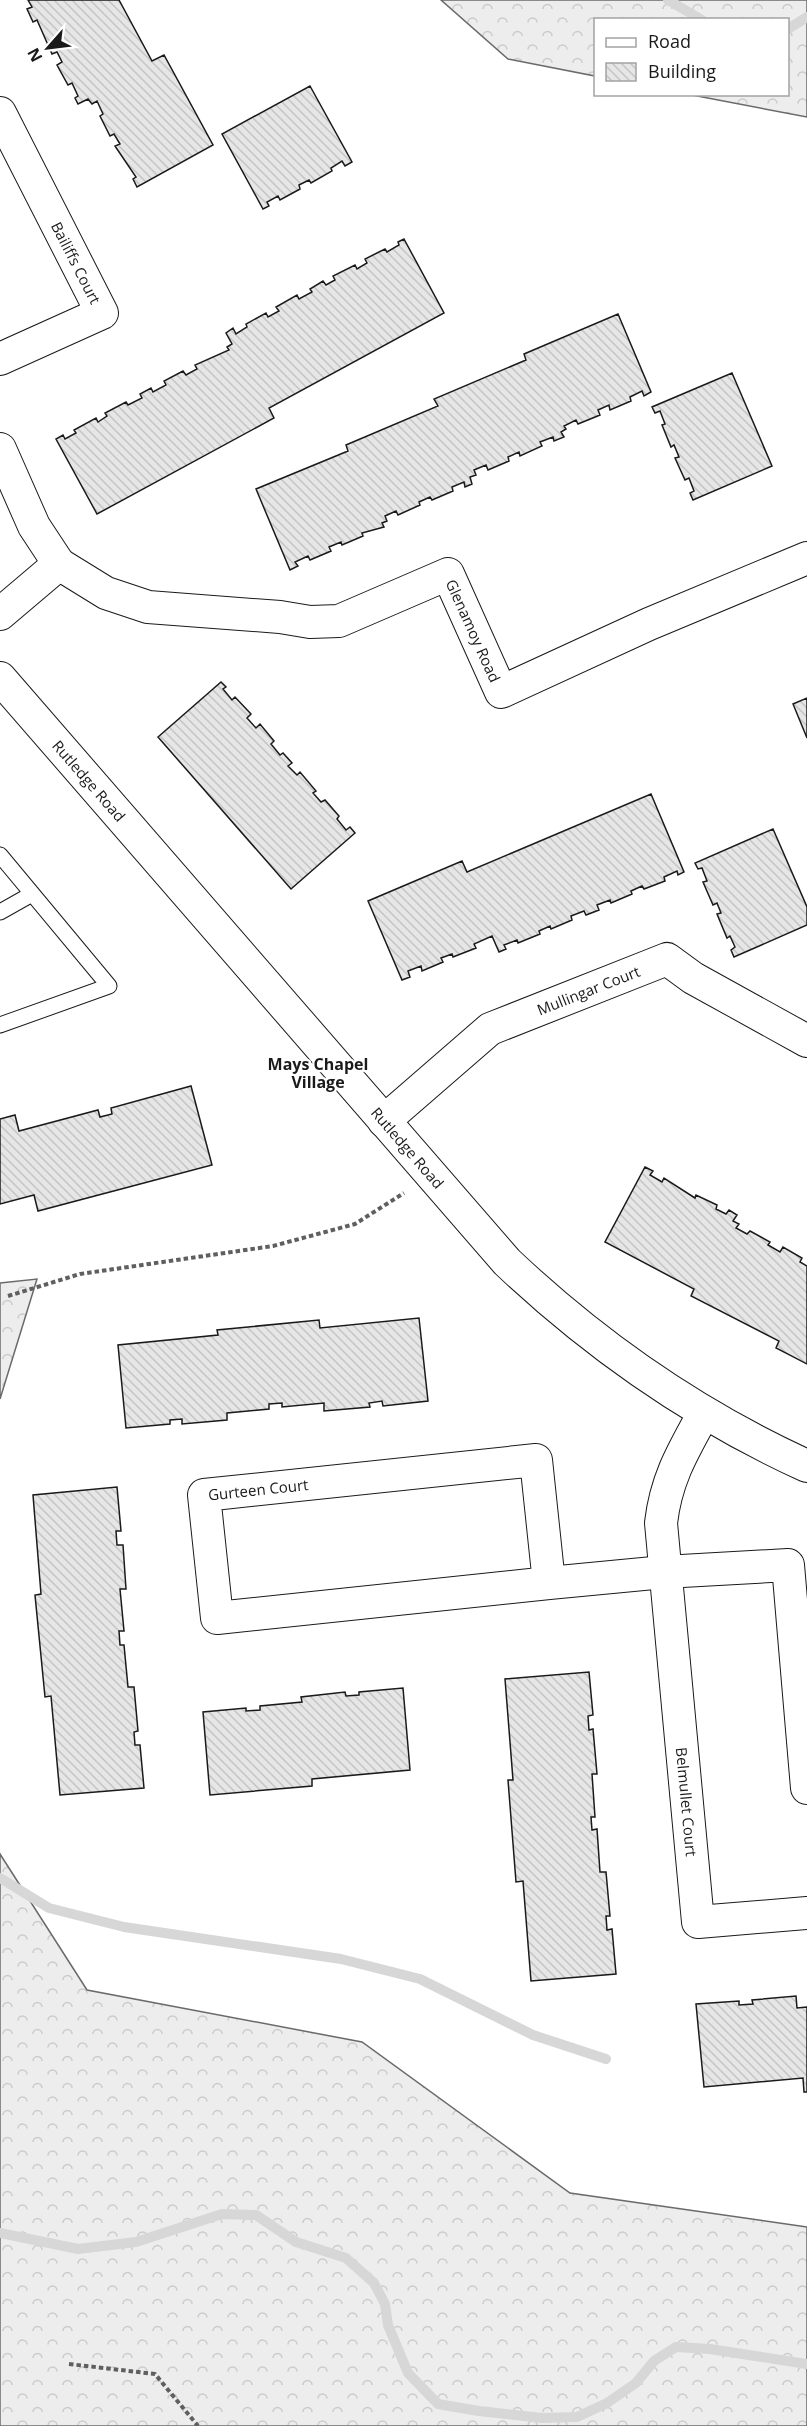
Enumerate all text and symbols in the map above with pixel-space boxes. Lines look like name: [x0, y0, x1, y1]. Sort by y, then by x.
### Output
north arrow: [18, 18, 78, 78]
legend: [594, 18, 789, 96]
text: Road: [648, 29, 691, 53]
text: N: [22, 44, 48, 66]
text: Building: [648, 59, 716, 83]
street label: Bailiffs Court: [47, 218, 106, 307]
street label: Glenamoy Road: [442, 576, 505, 685]
street label: Rutledge Road: [48, 736, 130, 826]
street label: Mullingar Court: [534, 961, 643, 1019]
district label: Mays Chapel Village: [268, 1053, 368, 1093]
street label: Rutledge Road: [367, 1103, 449, 1193]
street label: Gurteen Court: [207, 1474, 309, 1505]
street label: Belmullet Court: [672, 1746, 702, 1857]

